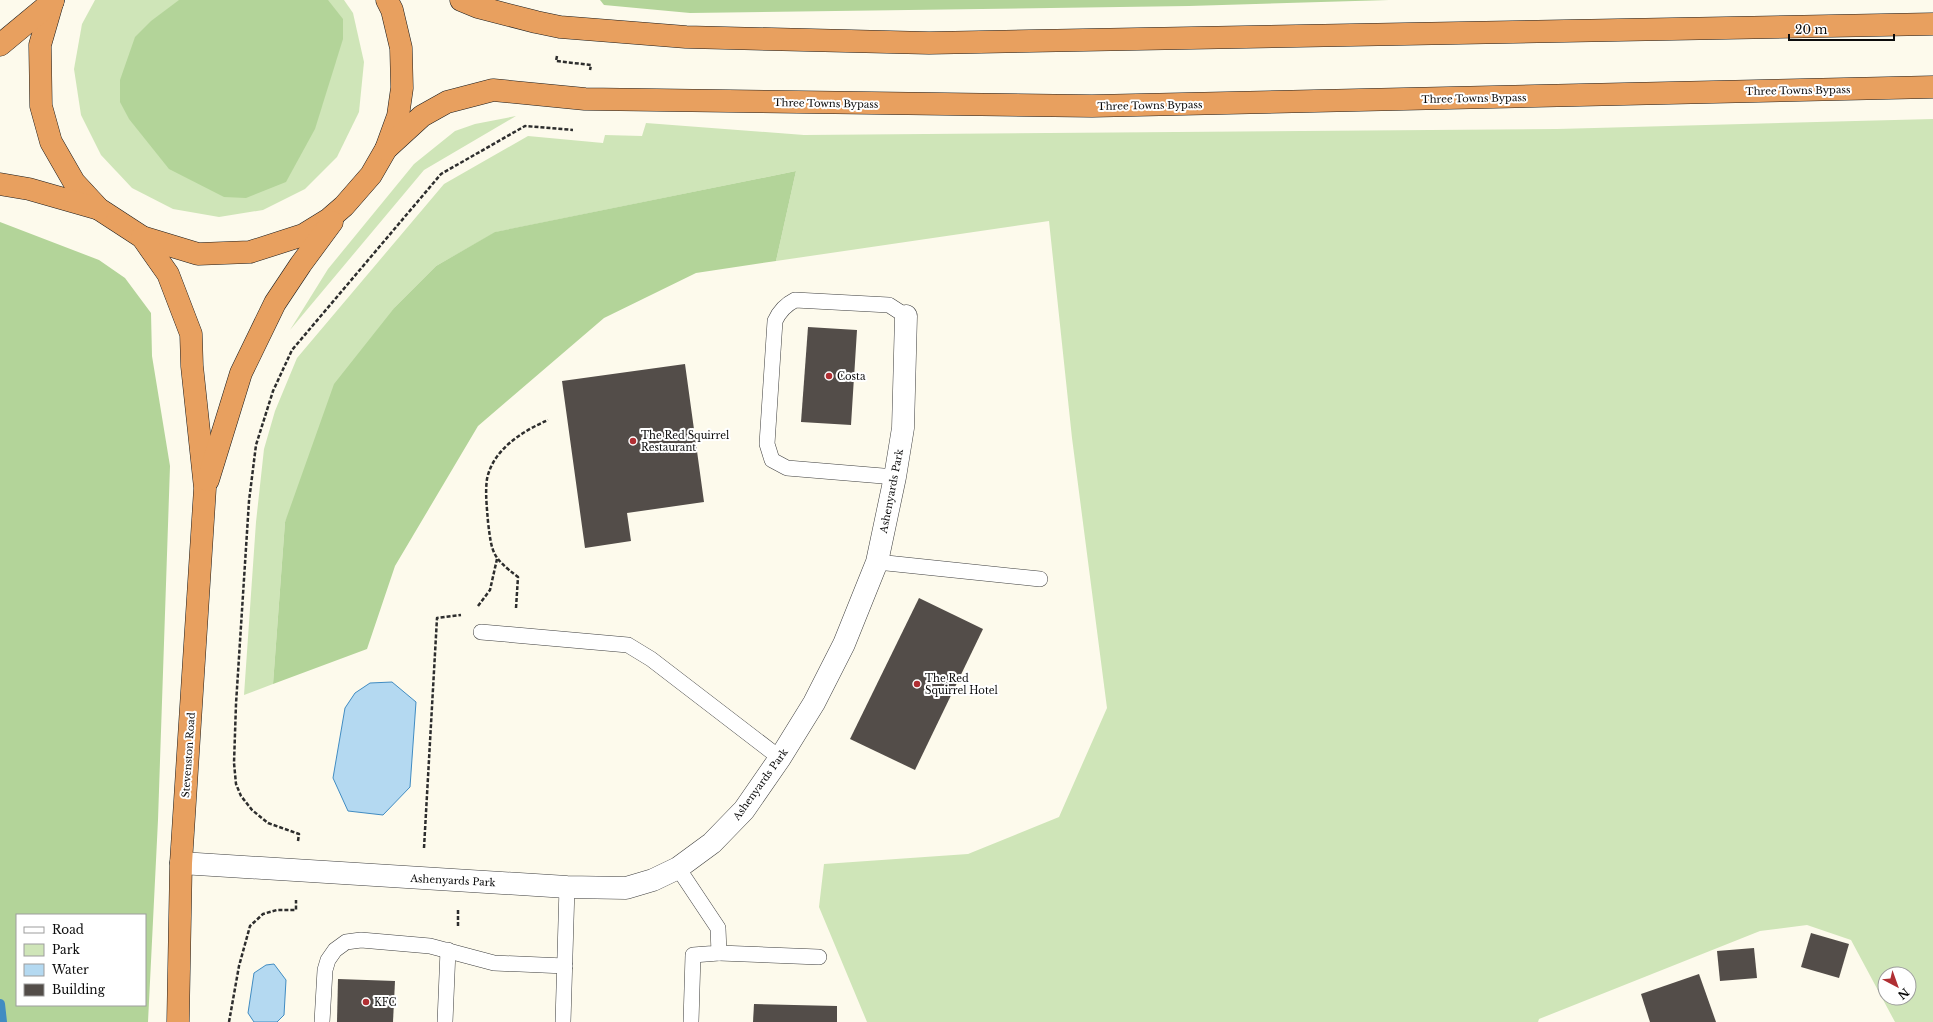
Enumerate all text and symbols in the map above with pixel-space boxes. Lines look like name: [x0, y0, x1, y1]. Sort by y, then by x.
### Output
scale bar: [1789, 16, 1894, 42]
text: 20 m: [1795, 22, 1827, 37]
street label: Three Towns Bypass: [1745, 83, 1851, 98]
street label: Three Towns Bypass: [1421, 91, 1527, 106]
street label: Three Towns Bypass: [773, 96, 879, 111]
street label: Three Towns Bypass: [1097, 98, 1203, 113]
place label: Costa: [837, 370, 866, 383]
marker: Costa: [824, 371, 834, 381]
place label: The Red Squirrel Restaurant: [641, 429, 729, 454]
marker: The Red Squirrel Restaurant: [628, 436, 638, 446]
street label: Ashenyards Park: [877, 447, 906, 535]
place label: The Red Squirrel Hotel: [925, 672, 998, 697]
marker: The Red Squirrel Hotel: [912, 679, 922, 689]
street label: Stevenston Road: [179, 712, 198, 798]
street label: Ashenyards Park: [729, 745, 791, 823]
street label: Ashenyards Park: [409, 872, 497, 889]
legend: [16, 914, 146, 1006]
text: Road: [52, 922, 84, 937]
text: Park: [52, 942, 80, 957]
text: Water: [51, 962, 89, 977]
north arrow: [1877, 966, 1917, 1006]
text: Building: [52, 982, 106, 997]
text: N: [1895, 985, 1912, 1003]
place label: KFC: [374, 996, 397, 1009]
marker: KFC: [361, 997, 371, 1007]

